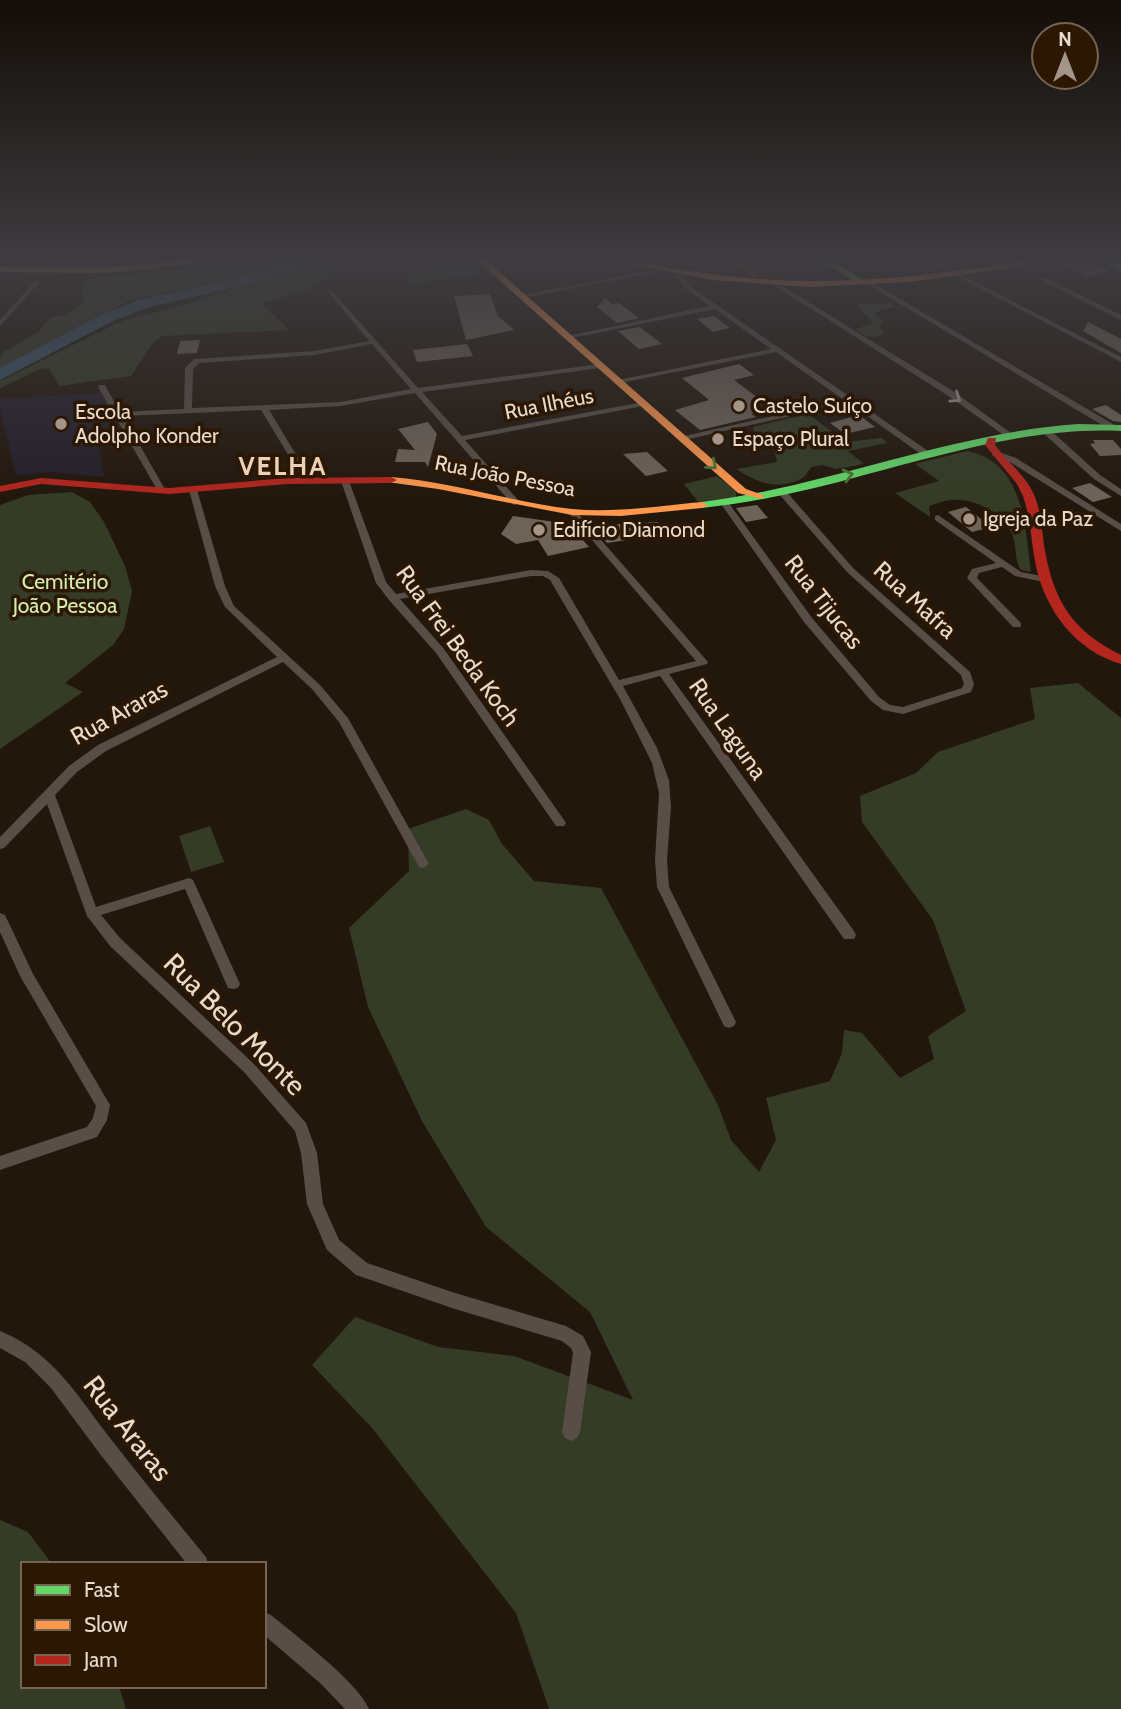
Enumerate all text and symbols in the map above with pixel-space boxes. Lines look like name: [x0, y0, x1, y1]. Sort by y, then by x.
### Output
north arrow: [1030, 21, 1100, 91]
text: N: [1058, 28, 1072, 51]
street label: Rua Ilhéus: [502, 383, 596, 424]
one-way arrow: [948, 390, 961, 402]
place label: Castelo Suíço: [753, 393, 872, 418]
marker: Castelo Suíço: [731, 398, 747, 414]
place label: Escola Adolpho Konder: [75, 399, 219, 448]
marker: Escola Adolpho Konder: [53, 416, 69, 432]
place label: Espaço Plural: [732, 426, 849, 451]
marker: Espaço Plural: [710, 431, 726, 447]
district label: VELHA: [238, 450, 328, 482]
street label: Rua João Pessoa: [433, 450, 578, 501]
one-way arrow: [704, 457, 717, 469]
one-way arrow: [842, 469, 854, 483]
place label: Igreja da Paz: [983, 506, 1093, 532]
marker: Igreja da Paz: [961, 511, 977, 527]
place label: Edifício Diamond: [553, 517, 705, 542]
marker: Edifício Diamond: [531, 522, 547, 538]
street label: Rua Tijucas: [779, 549, 870, 655]
street label: Rua Mafra: [868, 555, 963, 645]
street label: Rua Frei Beda Koch: [390, 560, 527, 732]
park label: Cemitério João Pessoa: [12, 569, 117, 618]
street label: Rua Laguna: [683, 673, 774, 785]
street label: Rua Araras: [65, 674, 172, 751]
street label: Rua Belo Monte: [157, 946, 313, 1102]
street label: Rua Araras: [76, 1369, 180, 1487]
legend: [21, 1562, 266, 1688]
text: Fast: [84, 1577, 120, 1602]
text: Slow: [84, 1612, 128, 1637]
text: Jam: [83, 1647, 118, 1672]

